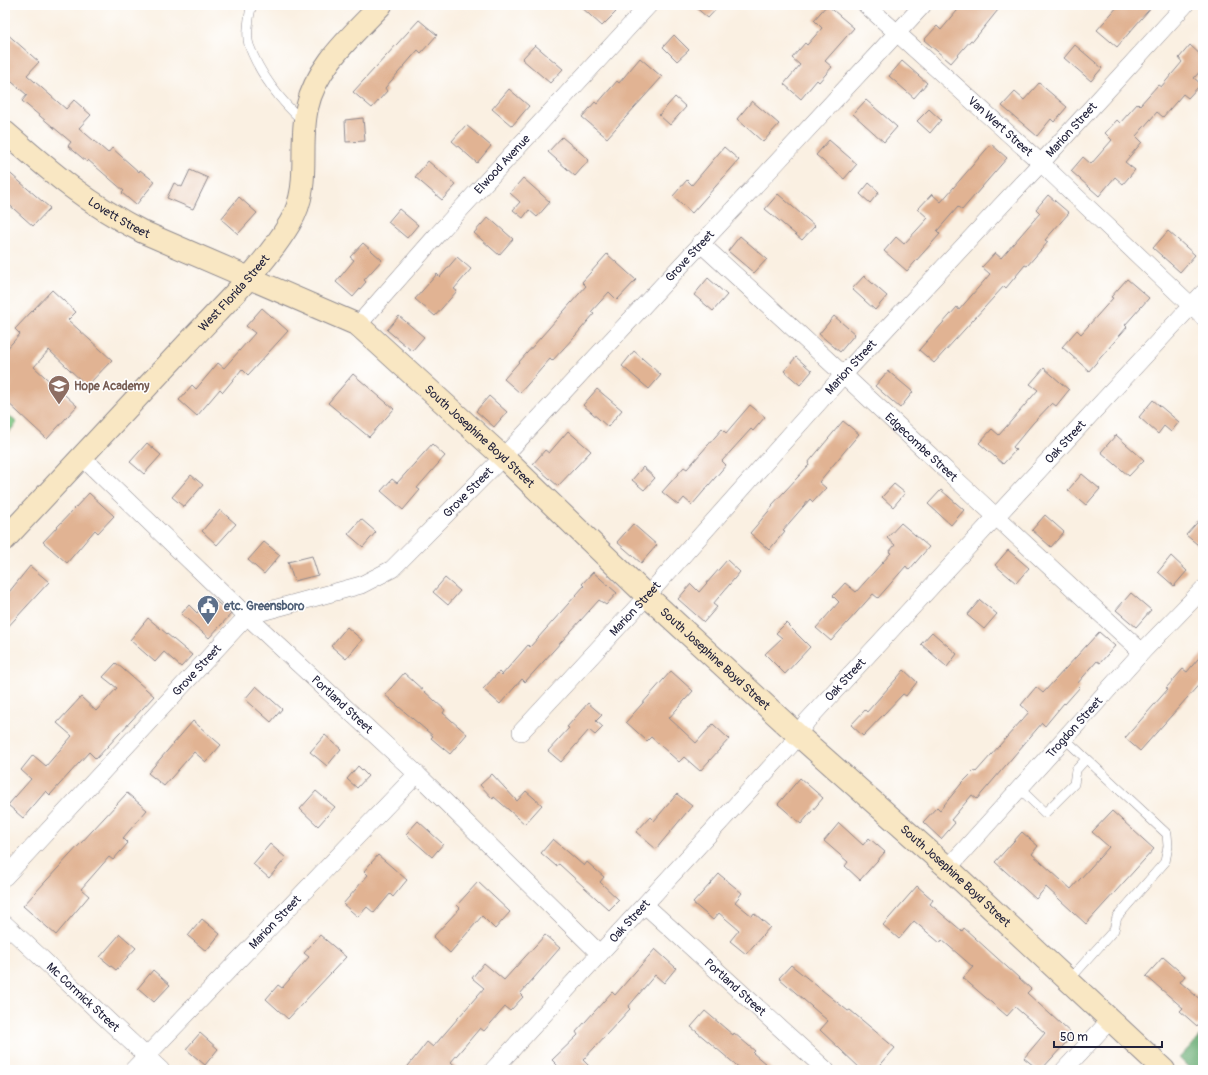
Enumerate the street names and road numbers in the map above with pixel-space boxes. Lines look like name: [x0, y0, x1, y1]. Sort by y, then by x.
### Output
street label: Van Wert Street: [965, 93, 1036, 160]
street label: Marion Street: [1043, 99, 1100, 160]
street label: Elwood Avenue: [471, 131, 533, 197]
street label: Lovett Street: [85, 194, 152, 242]
street label: Grove Street: [662, 227, 717, 285]
street label: West Florida Street: [195, 252, 273, 335]
street label: Marion Street: [822, 336, 880, 397]
street label: South Josephine Boyd Street: [421, 382, 538, 491]
street label: Edgecombe Street: [882, 410, 961, 485]
street label: Oak Street: [1042, 417, 1089, 467]
street label: Grove Street: [440, 464, 496, 521]
street label: Marion Street: [606, 578, 664, 639]
street label: South Josephine Boyd Street: [657, 604, 773, 713]
street label: Grove Street: [169, 641, 224, 699]
street label: Oak Street: [822, 655, 869, 704]
street label: Portland Street: [308, 672, 376, 737]
street label: Trogdon Street: [1043, 694, 1106, 761]
street label: South Josephine Boyd Street: [897, 822, 1014, 930]
street label: Marion Street: [246, 892, 304, 952]
street label: Oak Street: [606, 896, 653, 946]
street label: Portland Street: [701, 955, 769, 1019]
street label: Mc Cormick Street: [43, 959, 123, 1035]

